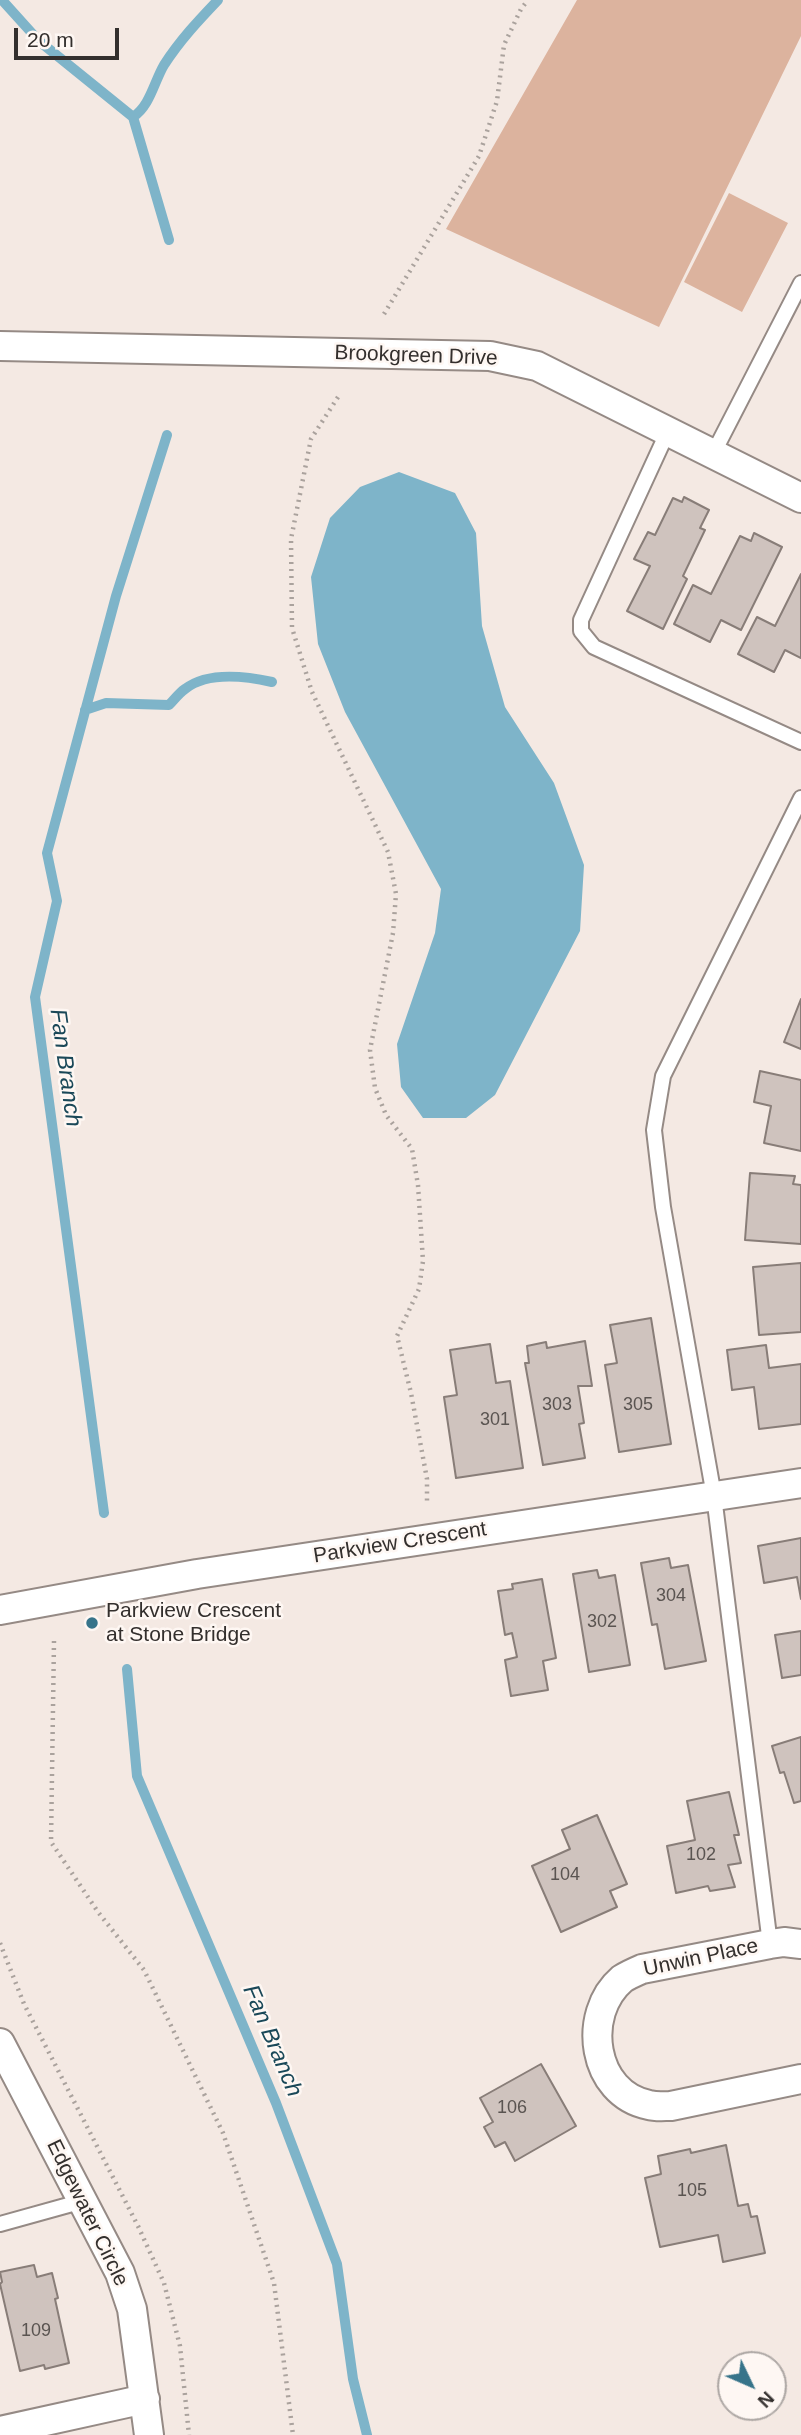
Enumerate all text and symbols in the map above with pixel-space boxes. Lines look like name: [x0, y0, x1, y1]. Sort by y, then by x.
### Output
scale bar: [18, 14, 122, 58]
text: 20 m: [27, 28, 74, 51]
street label: Brookgreen Drive: [334, 341, 498, 371]
water label: Fan Branch: [43, 1007, 87, 1129]
house number: 303: [542, 1394, 572, 1416]
house number: 305: [623, 1394, 653, 1416]
house number: 301: [480, 1409, 510, 1431]
street label: Parkview Crescent: [312, 1517, 488, 1569]
house number: 304: [656, 1585, 686, 1607]
place label: Parkview Crescent at Stone Bridge: [106, 1598, 281, 1648]
house number: 302: [587, 1611, 617, 1633]
marker: Parkview Crescent at Stone Bridge: [84, 1615, 100, 1631]
house number: 102: [686, 1844, 716, 1866]
house number: 104: [550, 1864, 580, 1886]
street label: Unwin Place: [641, 1934, 761, 1982]
water label: Fan Branch: [236, 1981, 308, 2101]
house number: 106: [497, 2097, 527, 2119]
street label: Edgewater Circle: [41, 2136, 133, 2290]
house number: 105: [677, 2180, 707, 2202]
house number: 109: [21, 2320, 51, 2342]
north arrow: [717, 2351, 787, 2421]
text: N: [754, 2387, 778, 2412]

